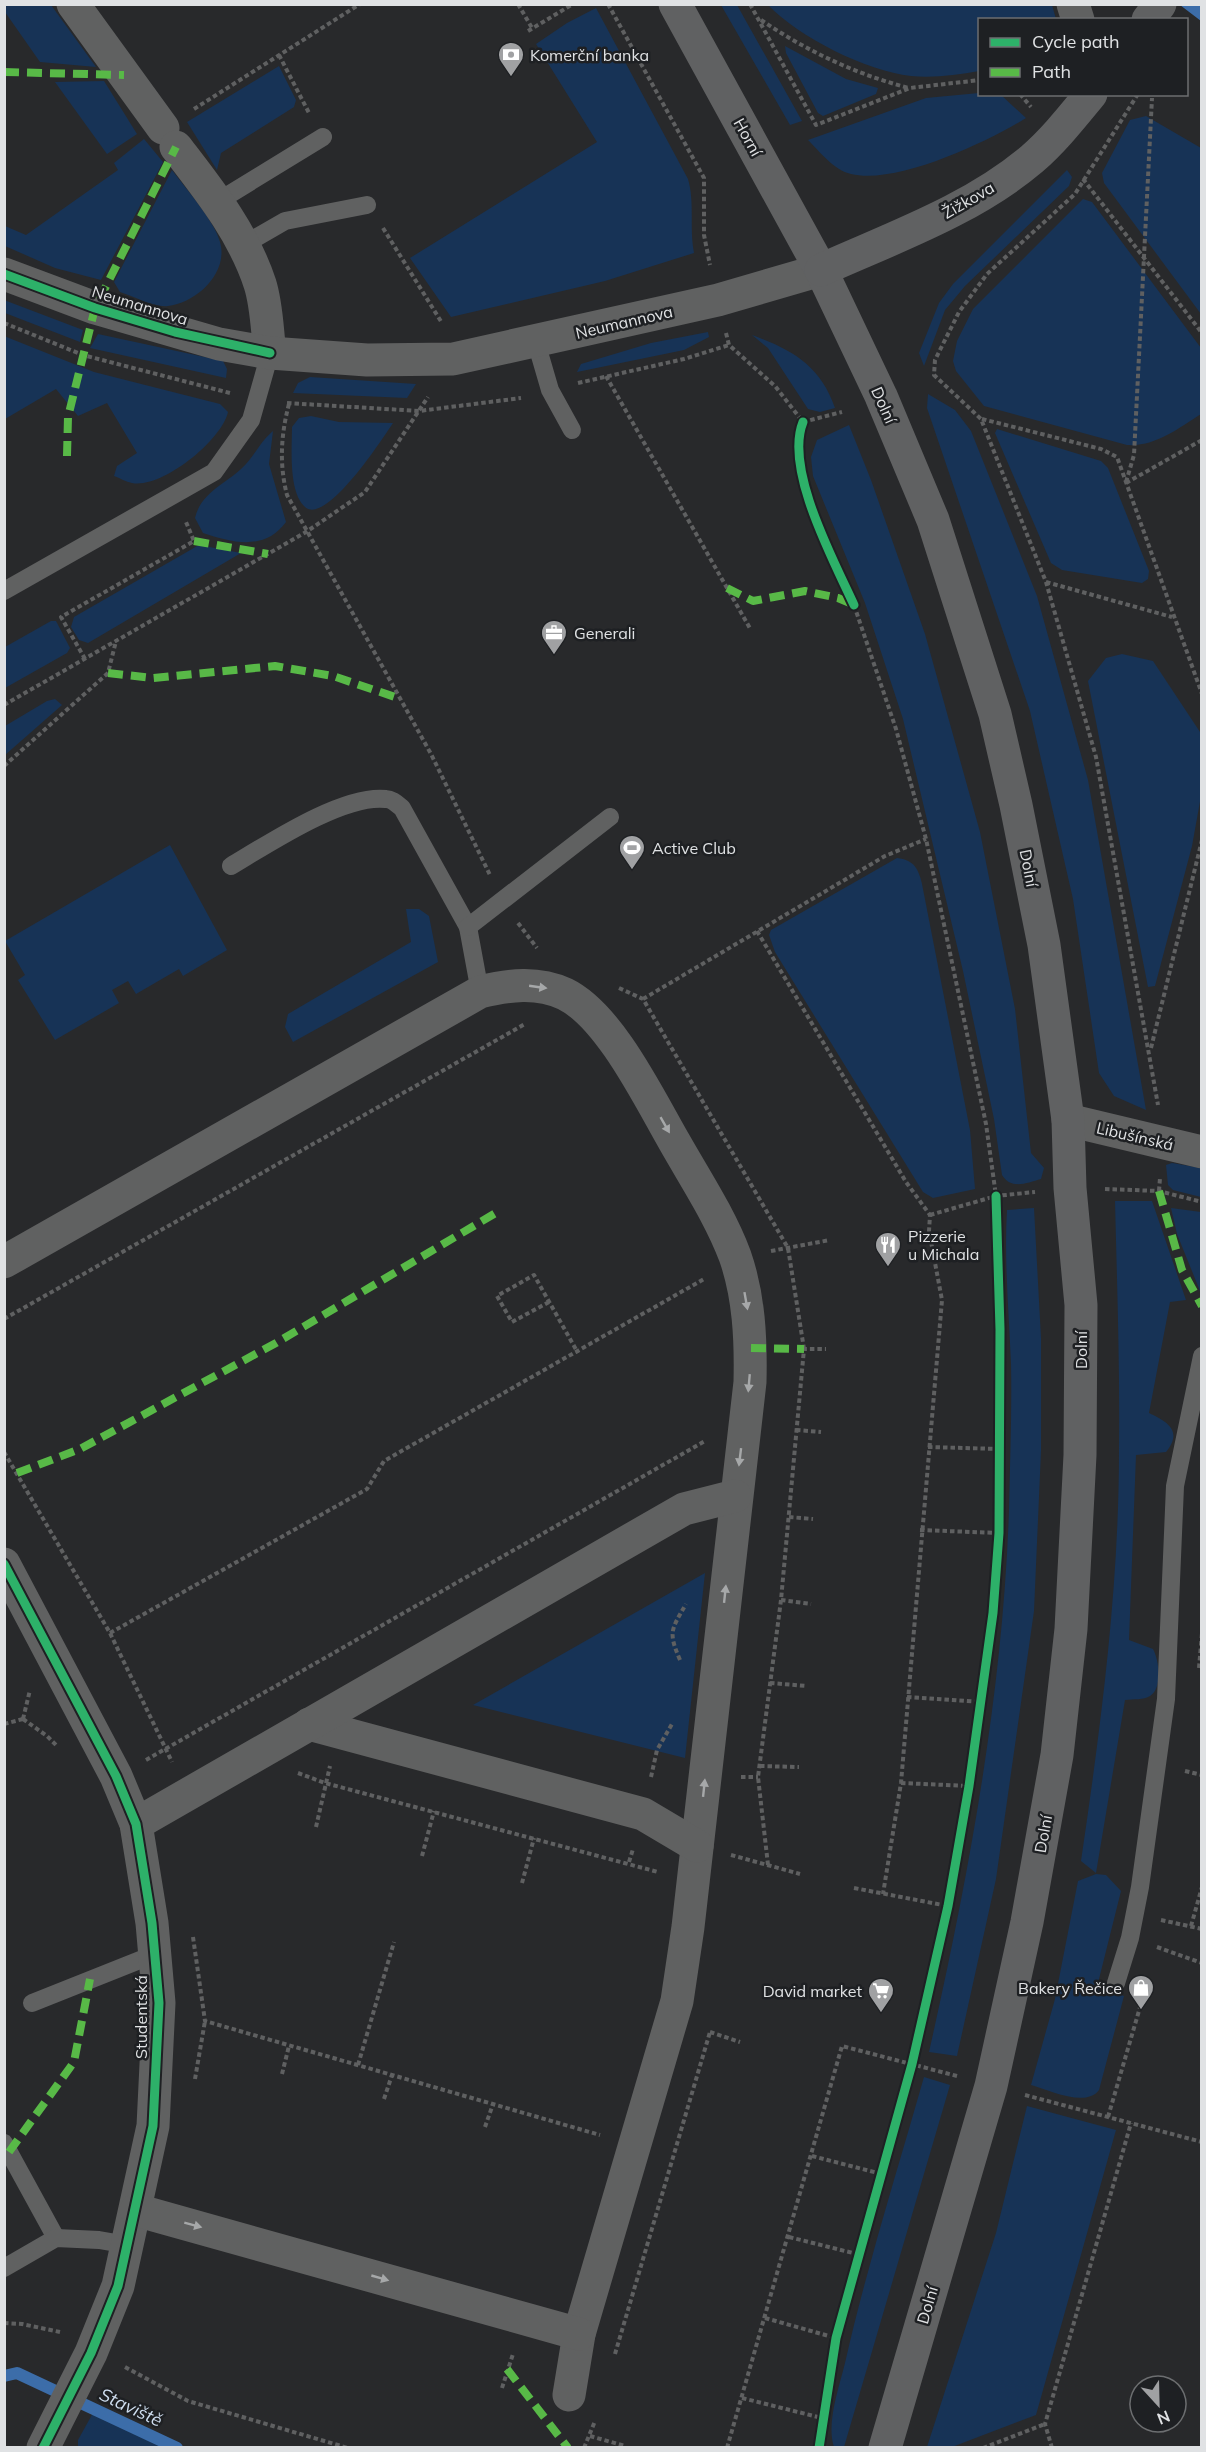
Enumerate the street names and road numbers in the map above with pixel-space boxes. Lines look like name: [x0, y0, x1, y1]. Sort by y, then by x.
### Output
street label: Horní: [729, 114, 767, 161]
street label: Žižkova: [938, 177, 998, 223]
street label: Neumannova: [90, 281, 190, 329]
street label: Neumannova: [573, 301, 675, 343]
street label: Dolní: [867, 384, 901, 428]
street label: Dolní: [1016, 847, 1043, 890]
street label: Libušínská: [1095, 1117, 1175, 1155]
street label: Dolní: [1071, 1330, 1091, 1369]
street label: Dolní: [1030, 1812, 1056, 1854]
street label: Studentská: [131, 1975, 151, 2059]
street label: Dolní: [912, 2283, 942, 2326]

